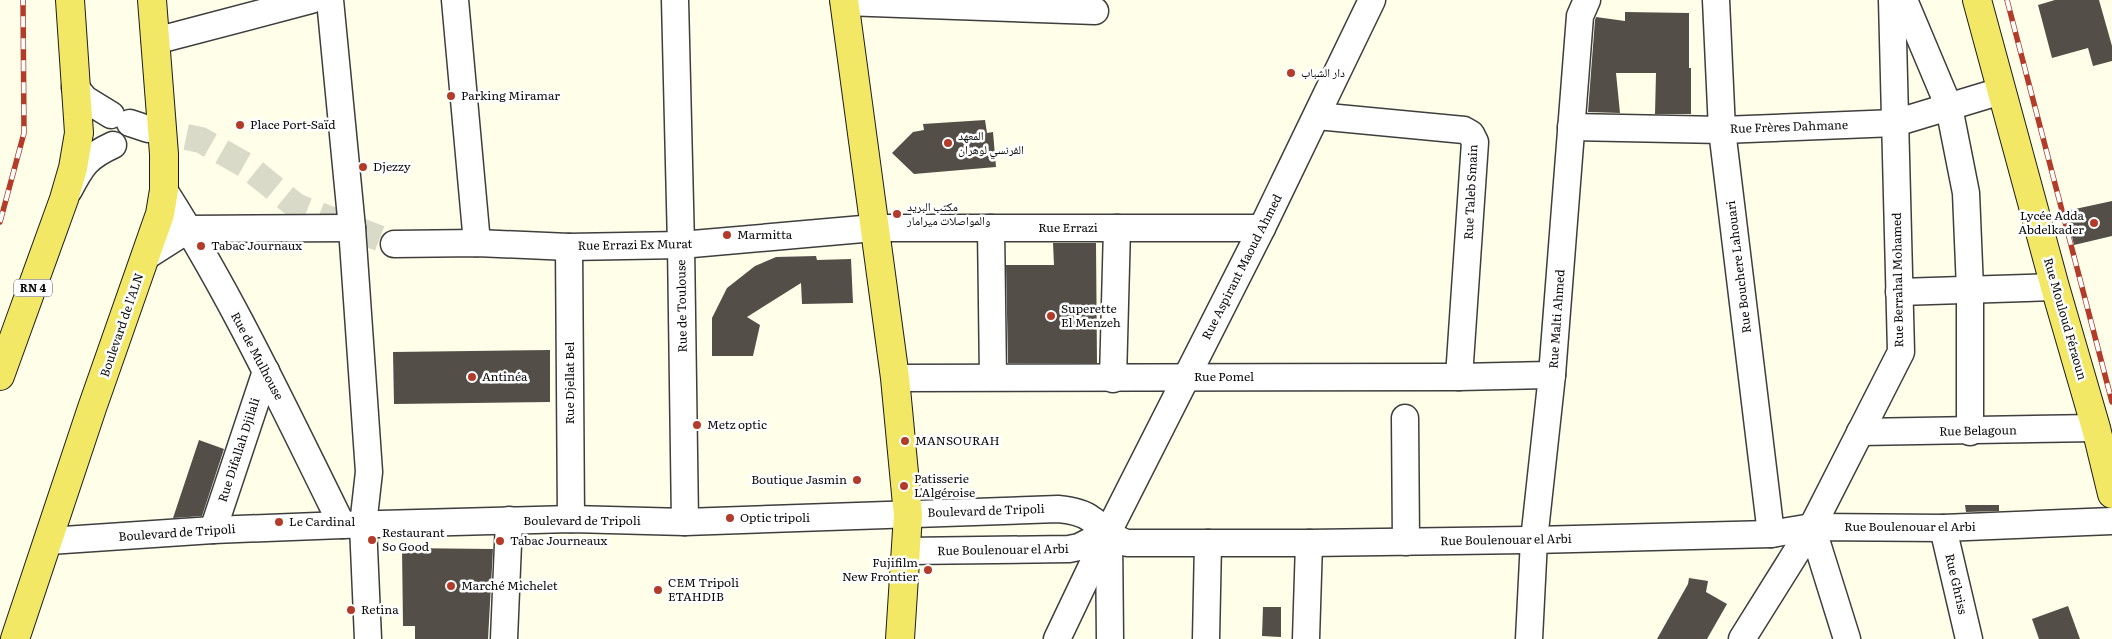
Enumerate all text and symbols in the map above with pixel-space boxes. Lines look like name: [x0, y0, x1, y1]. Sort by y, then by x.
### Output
place label: دار الشباب: [1301, 63, 1345, 81]
marker: دار الشباب: [1285, 67, 1297, 79]
place label: Parking Miramar: [461, 86, 560, 104]
marker: Parking Miramar: [445, 90, 457, 102]
place label: Place Port-Saïd: [250, 115, 336, 133]
street label: Rue Frères Dahmane: [1730, 115, 1848, 137]
marker: Place Port-Saïd: [234, 119, 246, 131]
place label: المعهد الفرنسي لوهران: [958, 126, 1024, 160]
marker: المعهد الفرنسي لوهران: [942, 137, 954, 149]
street label: Rue Taleb Smain: [1459, 144, 1481, 240]
place label: Djezzy: [373, 157, 411, 175]
marker: Djezzy: [357, 161, 369, 173]
street label: Rue Aspirant Maoud Ahmed: [1196, 190, 1286, 342]
place label: مكتب البريد والمواصلات ميرامار: [906, 197, 991, 229]
street label: Rue Bouchere Lahouari: [1721, 200, 1755, 335]
place label: Lycée Adda Abdelkader: [2018, 206, 2085, 238]
marker: مكتب البريد والمواصلات ميرامار: [891, 208, 903, 220]
street label: Rue Berrahal Mohamed: [1887, 212, 1907, 348]
marker: Lycée Adda Abdelkader: [2088, 217, 2100, 229]
street label: Rue Errazi: [1038, 218, 1098, 236]
place label: Marmitta: [737, 225, 793, 243]
marker: Marmitta: [721, 229, 733, 241]
street label: Rue Errazi Ex Murat: [578, 234, 693, 254]
place label: Tabac Journaux: [211, 236, 302, 254]
marker: Tabac Journaux: [195, 240, 207, 252]
street label: Rue Mouloud Féraoun: [2040, 255, 2092, 382]
street label: Rue de Toulouse: [671, 259, 691, 353]
street label: Rue Malti Ahmed: [1544, 268, 1568, 369]
street label: Boulevard de l'ALN: [95, 270, 147, 379]
road number: RN 4: [14, 280, 52, 296]
place label: Superette El Menzeh: [1061, 299, 1121, 331]
street label: Rue de Mulhouse: [227, 308, 289, 403]
marker: Superette El Menzeh: [1045, 310, 1057, 322]
street label: Rue Djellat Bel: [560, 342, 578, 424]
place label: Antinéa: [482, 367, 528, 385]
street label: Rue Pomel: [1194, 367, 1254, 385]
marker: Antinéa: [466, 371, 478, 383]
street label: Rue Difallah Djilali: [213, 395, 263, 504]
place label: Metz optic: [707, 415, 767, 433]
marker: Metz optic: [691, 419, 703, 431]
street label: Rue Belagoun: [1939, 420, 2017, 440]
place label: MANSOURAH: [915, 431, 999, 449]
marker: MANSOURAH: [899, 435, 911, 447]
place label: Patisserie L'Algéroise: [914, 469, 975, 501]
place label: Boutique Jasmin: [751, 470, 847, 488]
marker: Boutique Jasmin: [851, 474, 863, 486]
marker: Patisserie L'Algéroise: [898, 480, 910, 492]
street label: Boulevard de Tripoli: [927, 499, 1045, 521]
place label: Optic tripoli: [740, 508, 810, 526]
street label: Boulevard de Tripoli: [523, 511, 641, 529]
place label: Le Cardinal: [289, 512, 355, 530]
marker: Optic tripoli: [724, 512, 736, 524]
marker: Le Cardinal: [273, 516, 285, 528]
street label: Rue Boulenouar el Arbi: [1844, 517, 1976, 535]
street label: Boulevard de Tripoli: [118, 519, 236, 545]
place label: Restaurant So Good: [382, 523, 445, 555]
street label: Rue Boulenouar el Arbi: [1440, 529, 1572, 549]
place label: Tabac Journeaux: [510, 531, 608, 549]
marker: Restaurant So Good: [366, 534, 378, 546]
marker: Tabac Journeaux: [494, 535, 506, 547]
street label: Rue Boulenouar el Arbi: [937, 539, 1069, 559]
street label: Rue Ghriss: [1941, 552, 1973, 616]
place label: Fujifilm New Frontier: [842, 553, 918, 585]
marker: Fujifilm New Frontier: [922, 564, 934, 576]
place label: CEM Tripoli ETAHDIB: [668, 573, 739, 605]
place label: Marché Michelet: [461, 576, 558, 594]
marker: Marché Michelet: [445, 580, 457, 592]
marker: CEM Tripoli ETAHDIB: [652, 584, 664, 596]
place label: Retina: [361, 600, 399, 618]
marker: Retina: [345, 604, 357, 616]

